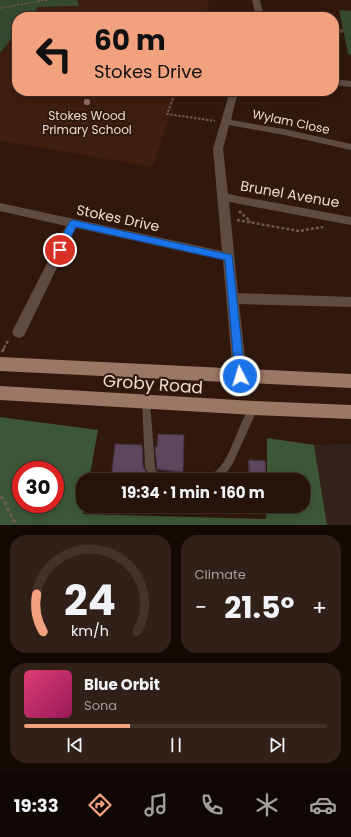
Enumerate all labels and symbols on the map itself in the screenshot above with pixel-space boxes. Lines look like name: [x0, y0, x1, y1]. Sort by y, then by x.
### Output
marker: Stokes Wood Primary School: [82, 97, 92, 107]
street label: Wylam Close: [251, 105, 331, 138]
place label: Stokes Wood Primary School: [42, 107, 132, 138]
street label: Brunel Avenue: [239, 175, 341, 213]
street label: Stokes Drive: [75, 199, 162, 237]
pin: [43, 233, 77, 267]
position arrow: [219, 355, 261, 397]
street label: Groby Road: [102, 369, 204, 399]
speed limit sign: 30: [12, 461, 64, 513]

